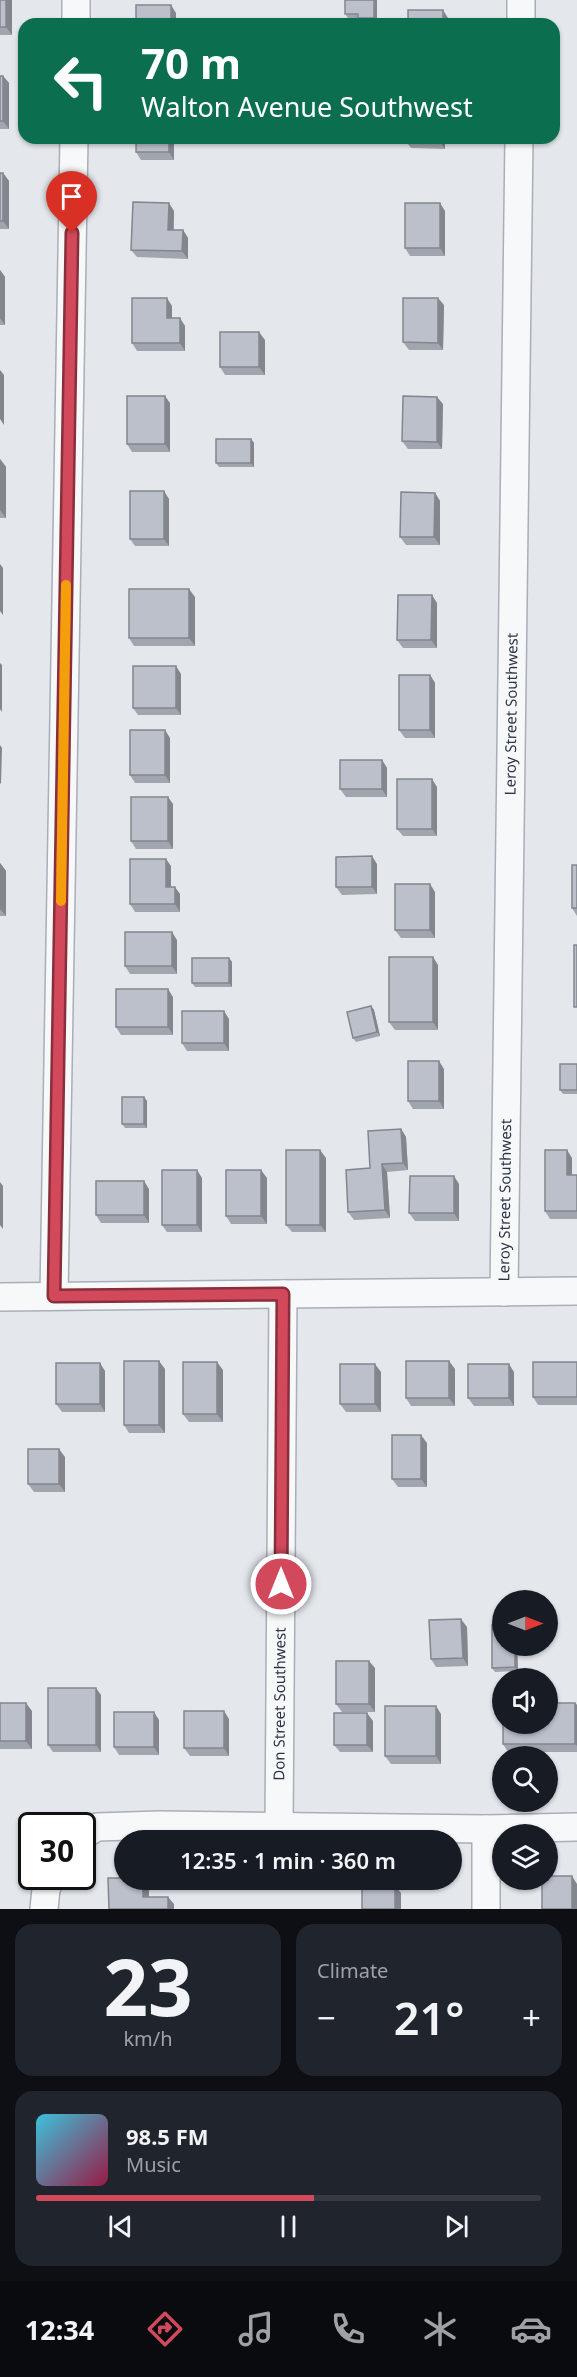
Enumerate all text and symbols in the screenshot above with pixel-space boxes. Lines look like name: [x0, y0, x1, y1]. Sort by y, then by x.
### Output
text: 70 m: [141, 34, 241, 91]
icon: left: [42, 42, 120, 120]
text: Walton Avenue Southwest: [141, 88, 473, 125]
pin: [46, 171, 97, 233]
icon: arrive: [55, 180, 88, 213]
street label: Leroy Street Southwest: [499, 632, 522, 795]
street label: Leroy Street Southwest: [493, 1118, 515, 1281]
position arrow: [249, 1552, 313, 1616]
north arrow: [492, 1590, 558, 1656]
map controls: [492, 1590, 558, 1890]
street label: Don Street Southwest: [268, 1627, 290, 1781]
button: sound: [492, 1668, 558, 1734]
button: search: [492, 1746, 558, 1812]
speed limit sign: 30: [18, 1812, 96, 1890]
button: layers: [492, 1824, 558, 1890]
text: 12:35 · 1 min · 360 m: [180, 1845, 396, 1875]
text: 23: [103, 1933, 193, 2039]
text: Climate: [317, 1957, 388, 1984]
text: 21°: [394, 1987, 464, 2048]
text: −: [317, 1995, 336, 2040]
text: +: [522, 1995, 541, 2040]
text: km/h: [123, 2025, 173, 2052]
text: 98.5 FM: [126, 2121, 208, 2151]
text: Music: [126, 2151, 181, 2178]
icon: previous: [104, 2210, 137, 2243]
icon: pause: [272, 2210, 305, 2243]
icon: next: [440, 2210, 473, 2243]
icon: directions: [144, 2308, 186, 2350]
icon: music: [235, 2308, 277, 2350]
icon: phone: [327, 2308, 369, 2350]
icon: climate: [419, 2308, 461, 2350]
icon: car: [510, 2308, 552, 2350]
text: 12:34: [25, 2311, 94, 2348]

